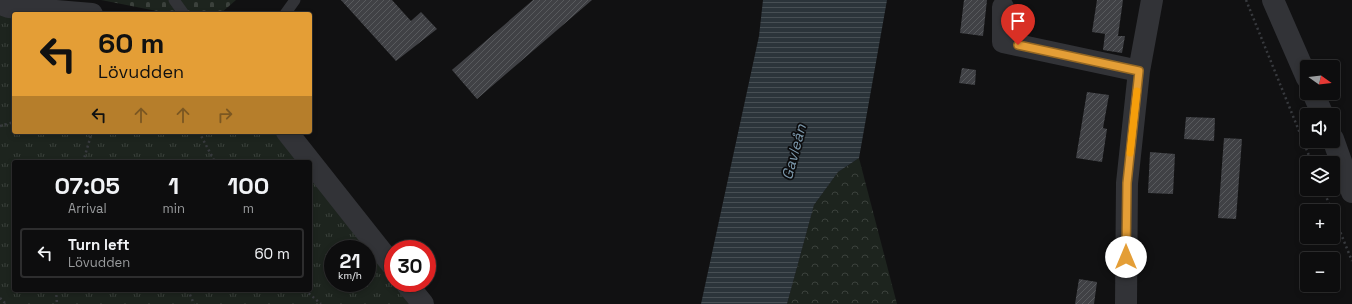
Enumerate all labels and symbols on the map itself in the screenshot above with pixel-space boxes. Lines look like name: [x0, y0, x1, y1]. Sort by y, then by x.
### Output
pin: [1001, 4, 1035, 45]
north arrow: [1300, 60, 1340, 100]
water label: Gavleån: [777, 121, 810, 182]
position arrow: [1105, 236, 1147, 278]
speed limit sign: 30: [384, 240, 436, 292]

